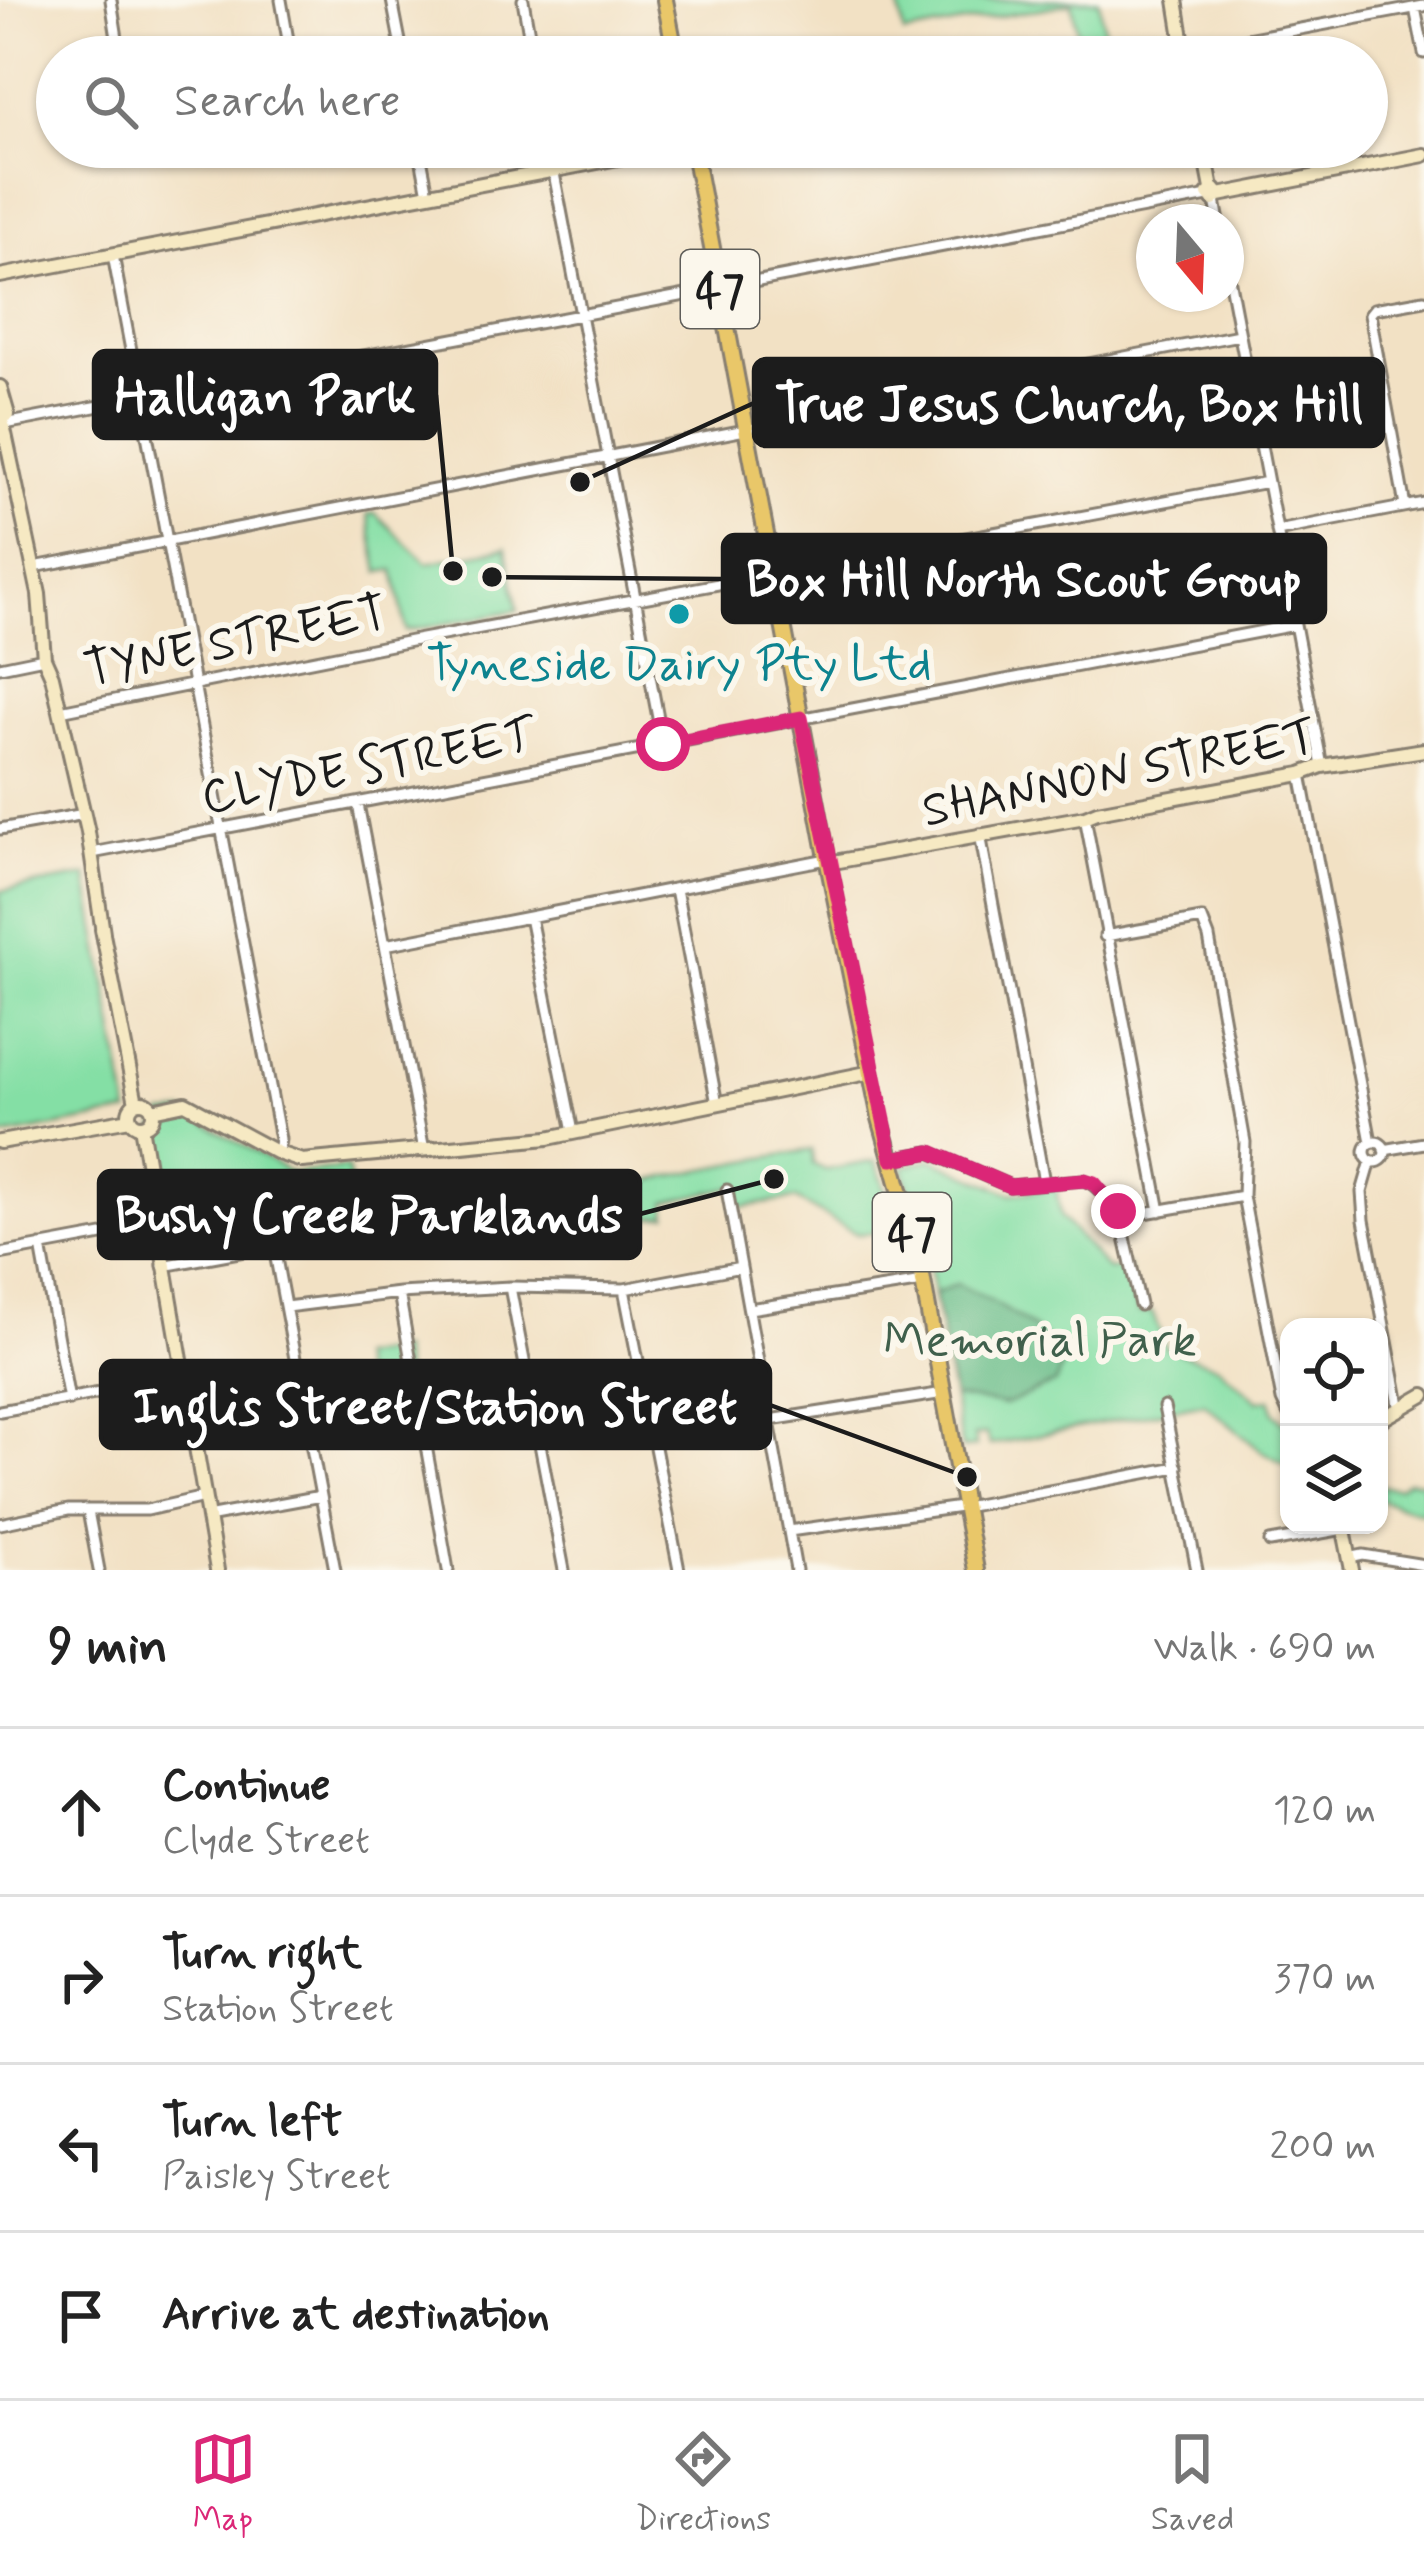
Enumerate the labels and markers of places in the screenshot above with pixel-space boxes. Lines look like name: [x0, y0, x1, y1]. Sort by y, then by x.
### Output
callout: Halligan Park: [94, 351, 436, 438]
callout: True Jesus Church, Box Hill: [754, 359, 1383, 446]
callout: Box Hill North Scout Group: [723, 535, 1325, 622]
marker: Tyneside Dairy Pty Ltd: [666, 601, 692, 627]
place label: Tyneside Dairy Pty Ltd: [426, 634, 932, 697]
callout: Bushy Creek Parklands: [99, 1171, 640, 1258]
callout: Inglis Street/Station Street: [101, 1361, 770, 1448]

